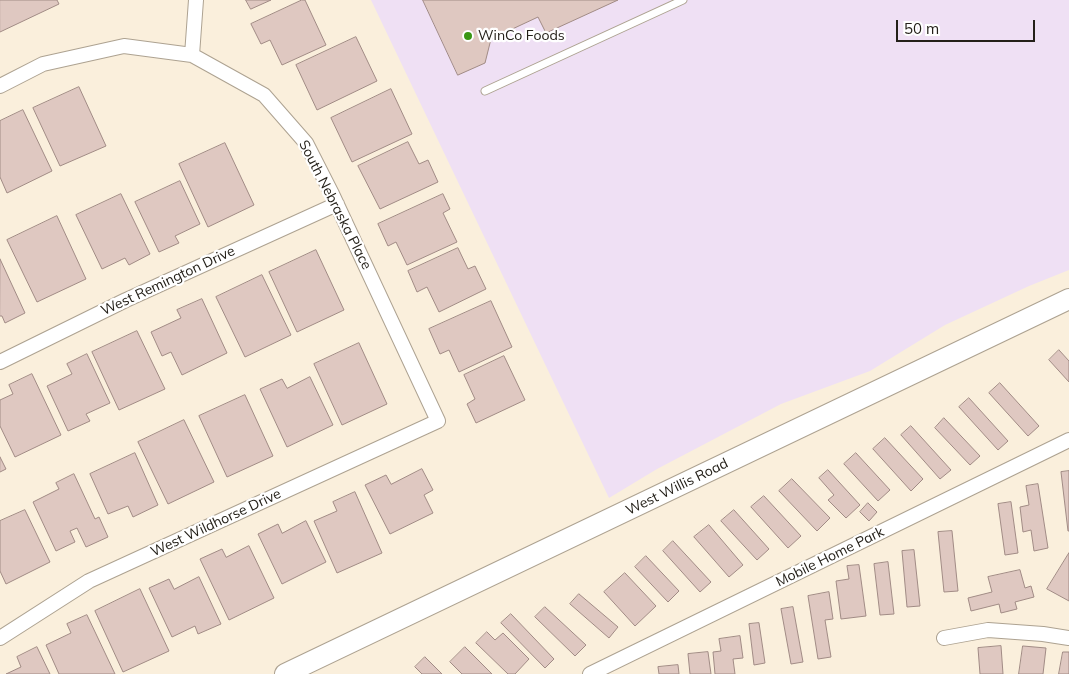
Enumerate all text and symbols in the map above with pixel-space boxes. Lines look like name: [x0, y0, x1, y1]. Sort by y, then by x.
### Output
scale bar: [899, 10, 1038, 42]
text: 50 m: [904, 19, 939, 38]
place label: WinCo Foods: [478, 28, 565, 44]
marker: WinCo Foods: [462, 30, 474, 42]
street label: South Nebraska Place: [295, 138, 375, 272]
street label: West Remington Drive: [98, 243, 238, 319]
street label: West Willis Road: [623, 455, 731, 519]
street label: West Wildhorse Drive: [148, 485, 284, 561]
street label: Mobile Home Park: [773, 524, 887, 590]

